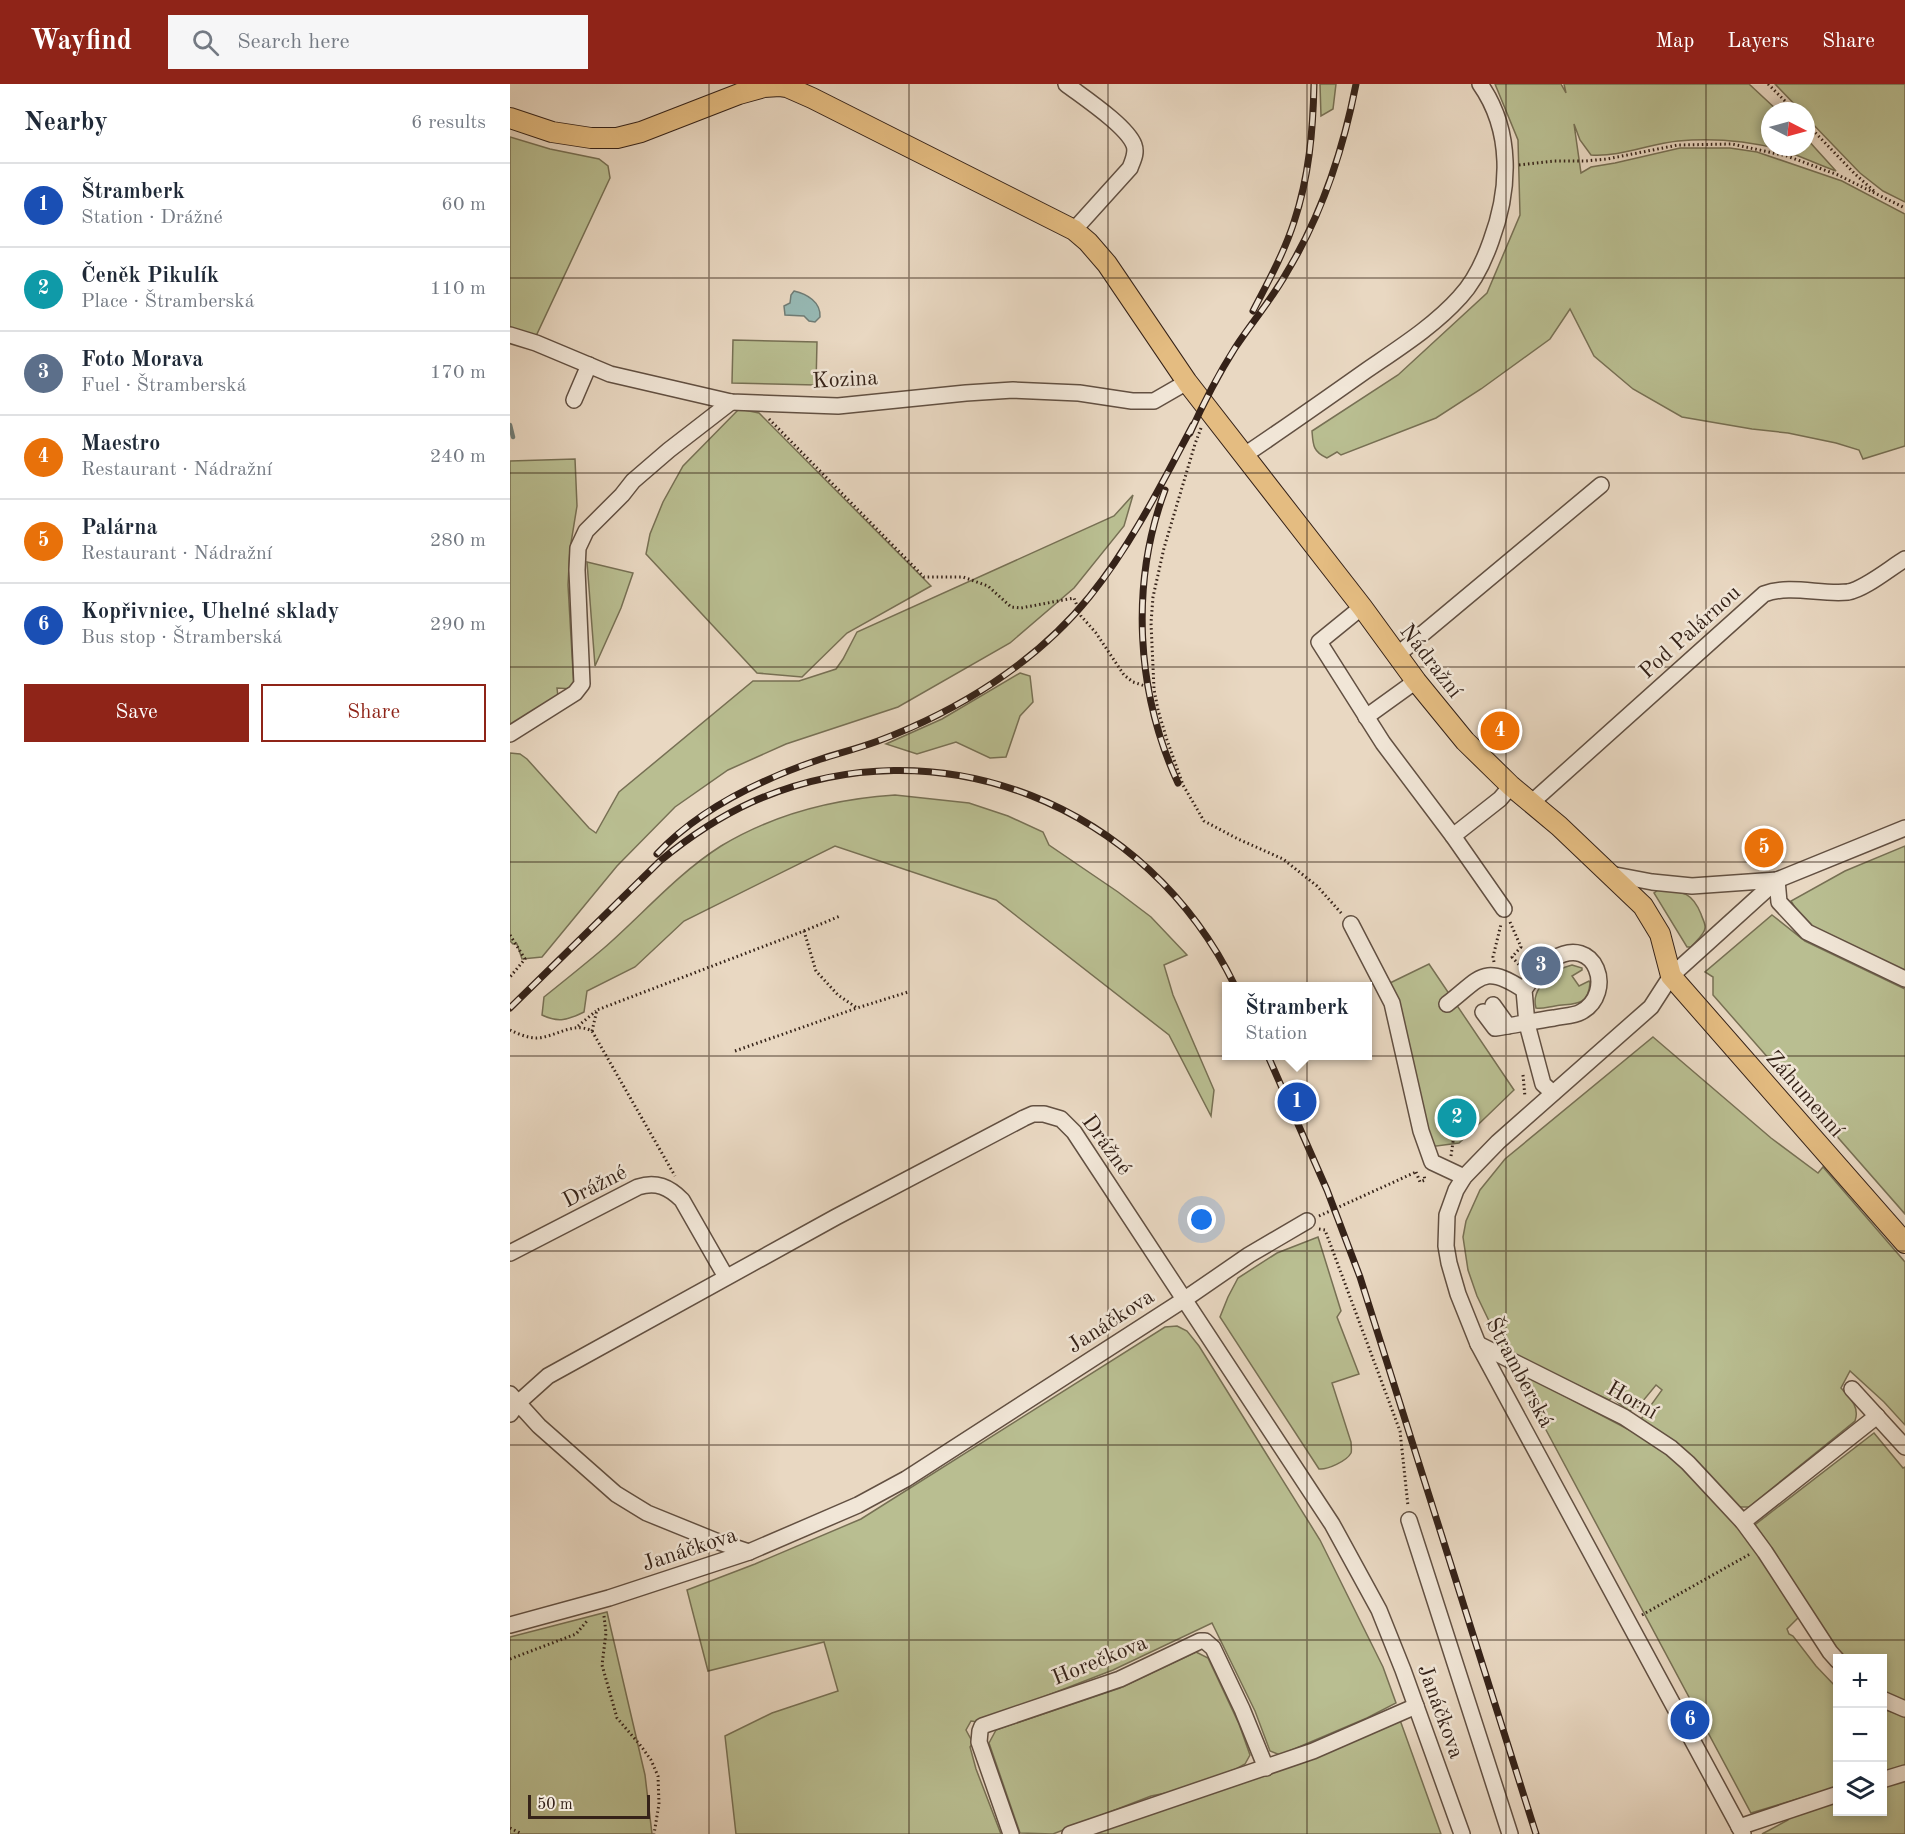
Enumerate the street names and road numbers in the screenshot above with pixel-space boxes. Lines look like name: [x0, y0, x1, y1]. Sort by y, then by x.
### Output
street label: Kozina: [812, 367, 879, 393]
street label: Pod Palárnou: [1636, 581, 1745, 683]
street label: Nádražní: [1395, 620, 1466, 703]
street label: Záhumenní: [1761, 1047, 1848, 1142]
street label: Drážné: [1077, 1111, 1135, 1179]
street label: Drážné: [559, 1161, 631, 1212]
street label: Janáčkova: [1064, 1286, 1158, 1358]
street label: Štramberská: [1481, 1313, 1560, 1432]
street label: Horní: [1603, 1377, 1662, 1425]
street label: Janáčkova: [639, 1524, 740, 1576]
street label: Horečkova: [1049, 1632, 1150, 1690]
street label: Janáčkova: [1413, 1662, 1467, 1762]

